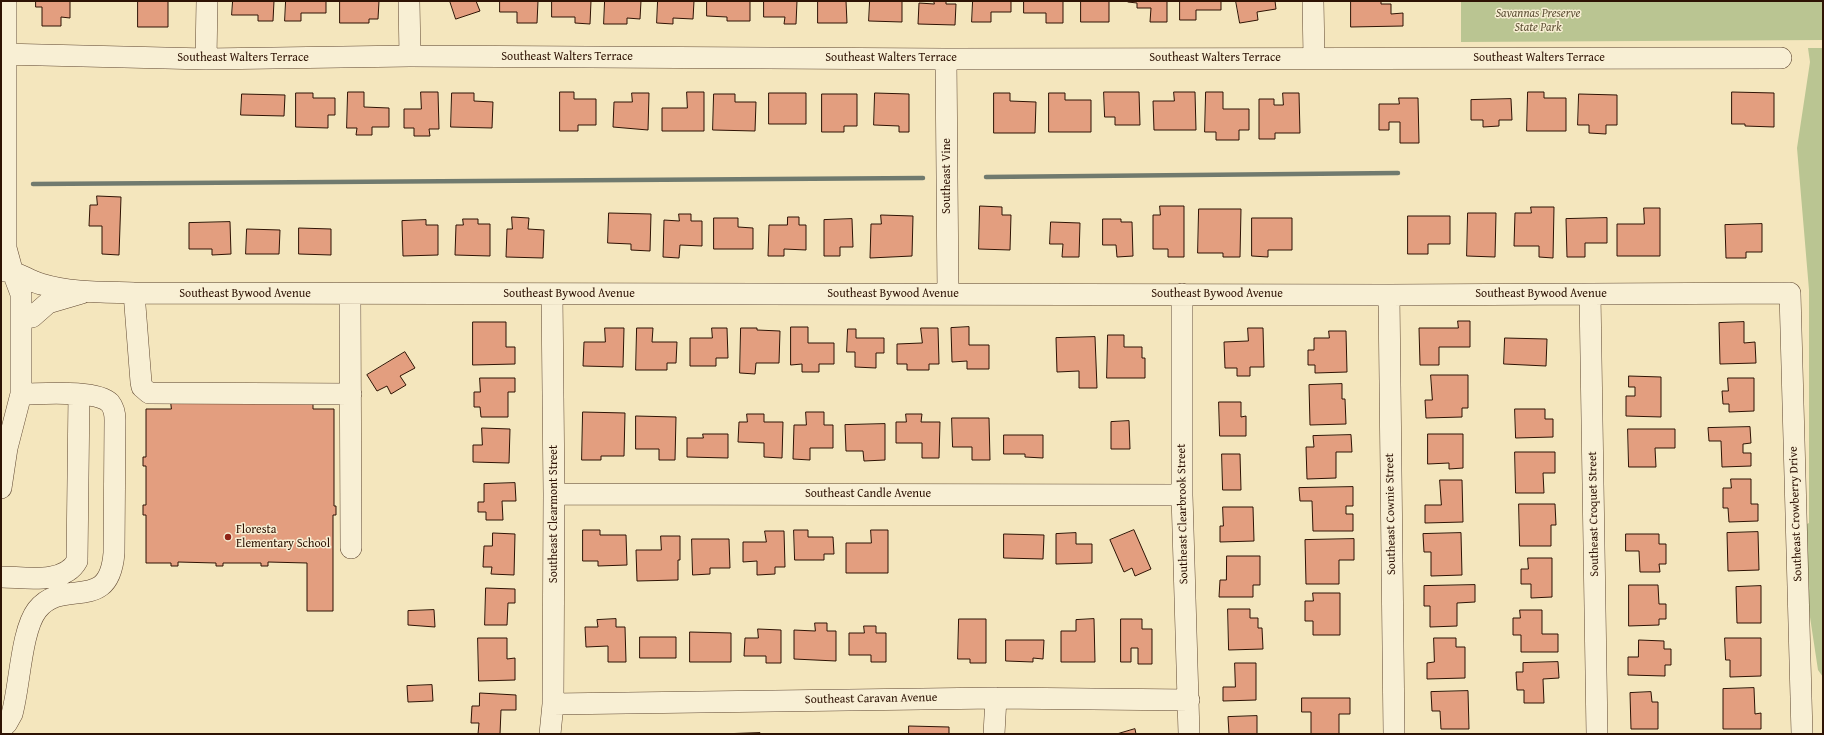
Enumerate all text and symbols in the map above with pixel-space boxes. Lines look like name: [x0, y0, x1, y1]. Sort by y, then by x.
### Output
park label: Savannas Preserve State Park: [1496, 7, 1580, 35]
street label: Southeast Walters Terrace: [501, 50, 633, 64]
street label: Southeast Walters Terrace: [177, 51, 309, 65]
street label: Southeast Walters Terrace: [825, 51, 957, 65]
street label: Southeast Walters Terrace: [1149, 51, 1281, 65]
street label: Southeast Walters Terrace: [1473, 51, 1605, 65]
street label: Southeast Vine: [940, 138, 954, 214]
street label: Southeast Bywood Avenue: [179, 287, 311, 301]
street label: Southeast Bywood Avenue: [503, 287, 635, 301]
street label: Southeast Bywood Avenue: [827, 287, 959, 301]
street label: Southeast Bywood Avenue: [1151, 287, 1283, 301]
street label: Southeast Bywood Avenue: [1475, 287, 1607, 301]
street label: Southeast Clearbrook Street: [1175, 443, 1191, 585]
street label: Southeast Clearmont Street: [547, 445, 561, 583]
street label: Southeast Crowberry Drive: [1786, 446, 1806, 582]
street label: Southeast Croquet Street: [1586, 451, 1602, 577]
street label: Southeast Cownie Street: [1383, 453, 1399, 575]
street label: Southeast Candle Avenue: [805, 487, 931, 501]
place label: Floresta Elementary School: [236, 523, 330, 551]
marker: Floresta Elementary School: [223, 532, 233, 542]
street label: Southeast Caravan Avenue: [805, 691, 937, 707]

